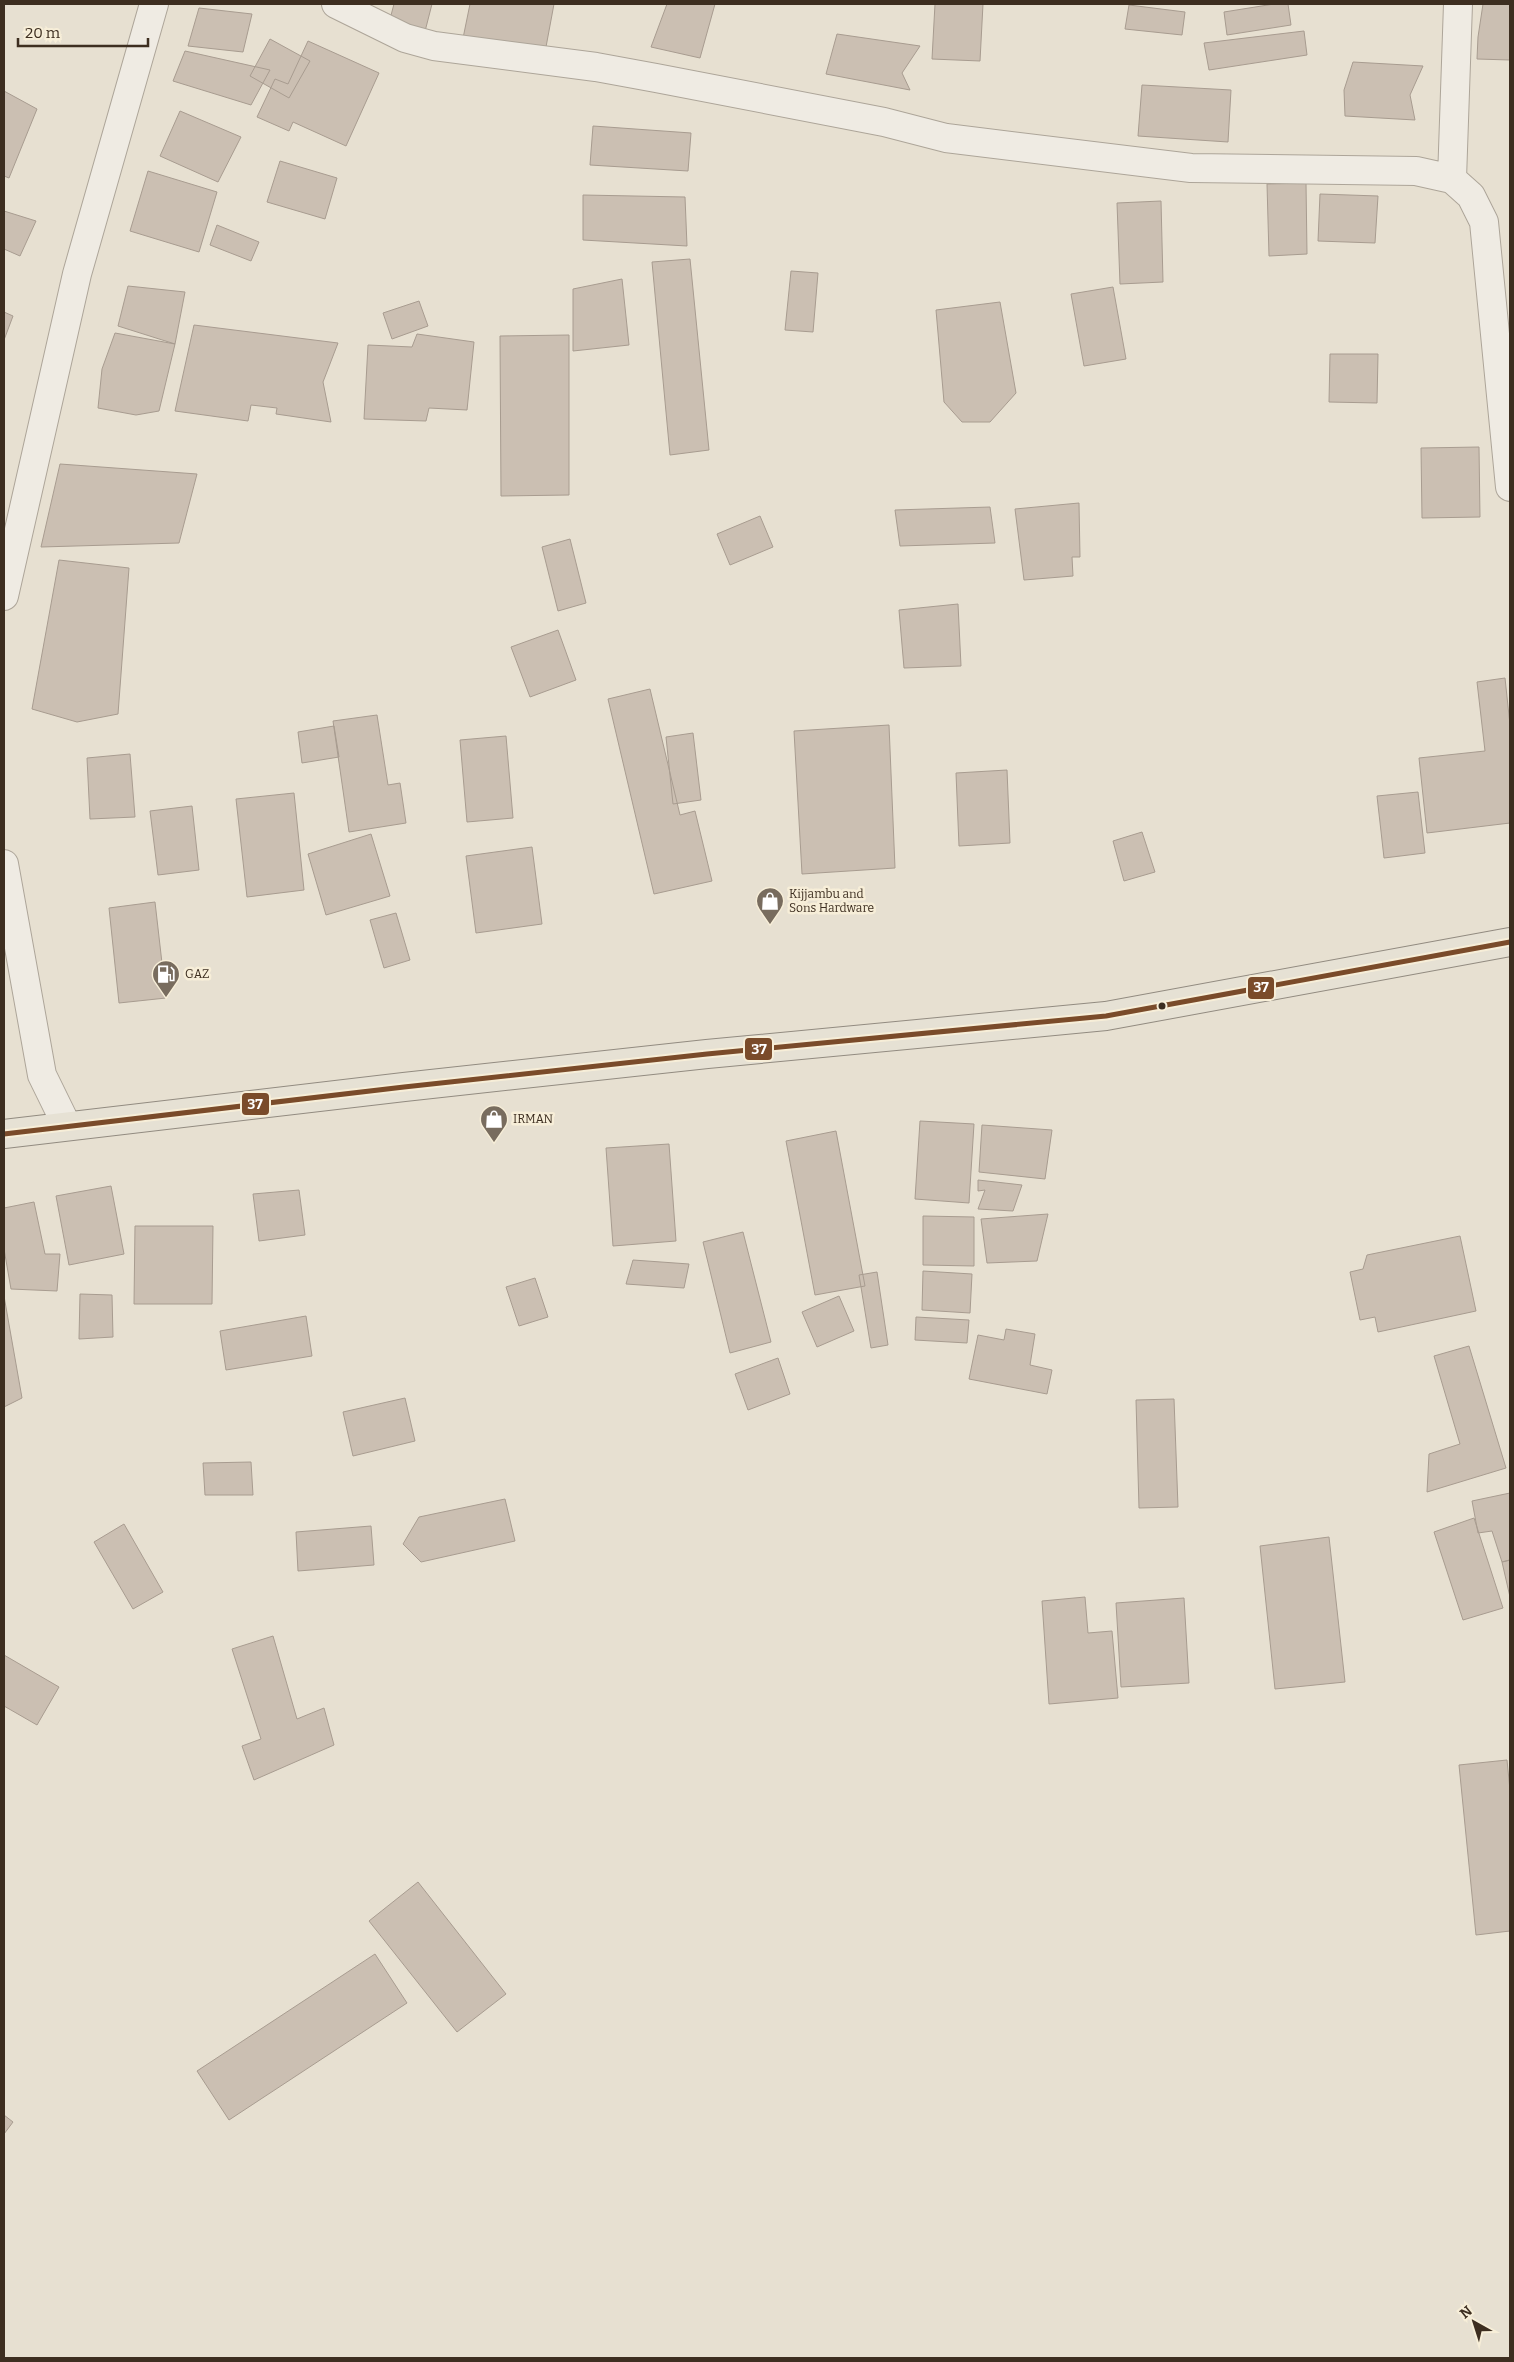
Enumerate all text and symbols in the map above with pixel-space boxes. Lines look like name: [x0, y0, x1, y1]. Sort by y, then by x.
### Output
scale bar: [18, 15, 148, 47]
text: 20 m: [25, 24, 61, 42]
shop icon: Kijjambu and Sons Hardware: [755, 886, 785, 925]
place label: Kijjambu and Sons Hardware: [789, 887, 874, 915]
fuel station icon: GAZ: [151, 959, 181, 998]
place label: GAZ: [185, 967, 209, 981]
line badge: 37: [1247, 976, 1275, 1000]
text: 37: [1253, 979, 1269, 996]
unlabelled marker: [1157, 1001, 1167, 1011]
line badge: 37: [744, 1037, 773, 1061]
text: 37: [751, 1041, 767, 1058]
line badge: 37: [241, 1092, 270, 1116]
text: 37: [247, 1096, 263, 1113]
shop icon: IRMAN: [479, 1104, 509, 1143]
place label: IRMAN: [513, 1112, 554, 1126]
north arrow: [1449, 2297, 1499, 2347]
text: N: [1457, 2302, 1476, 2322]

